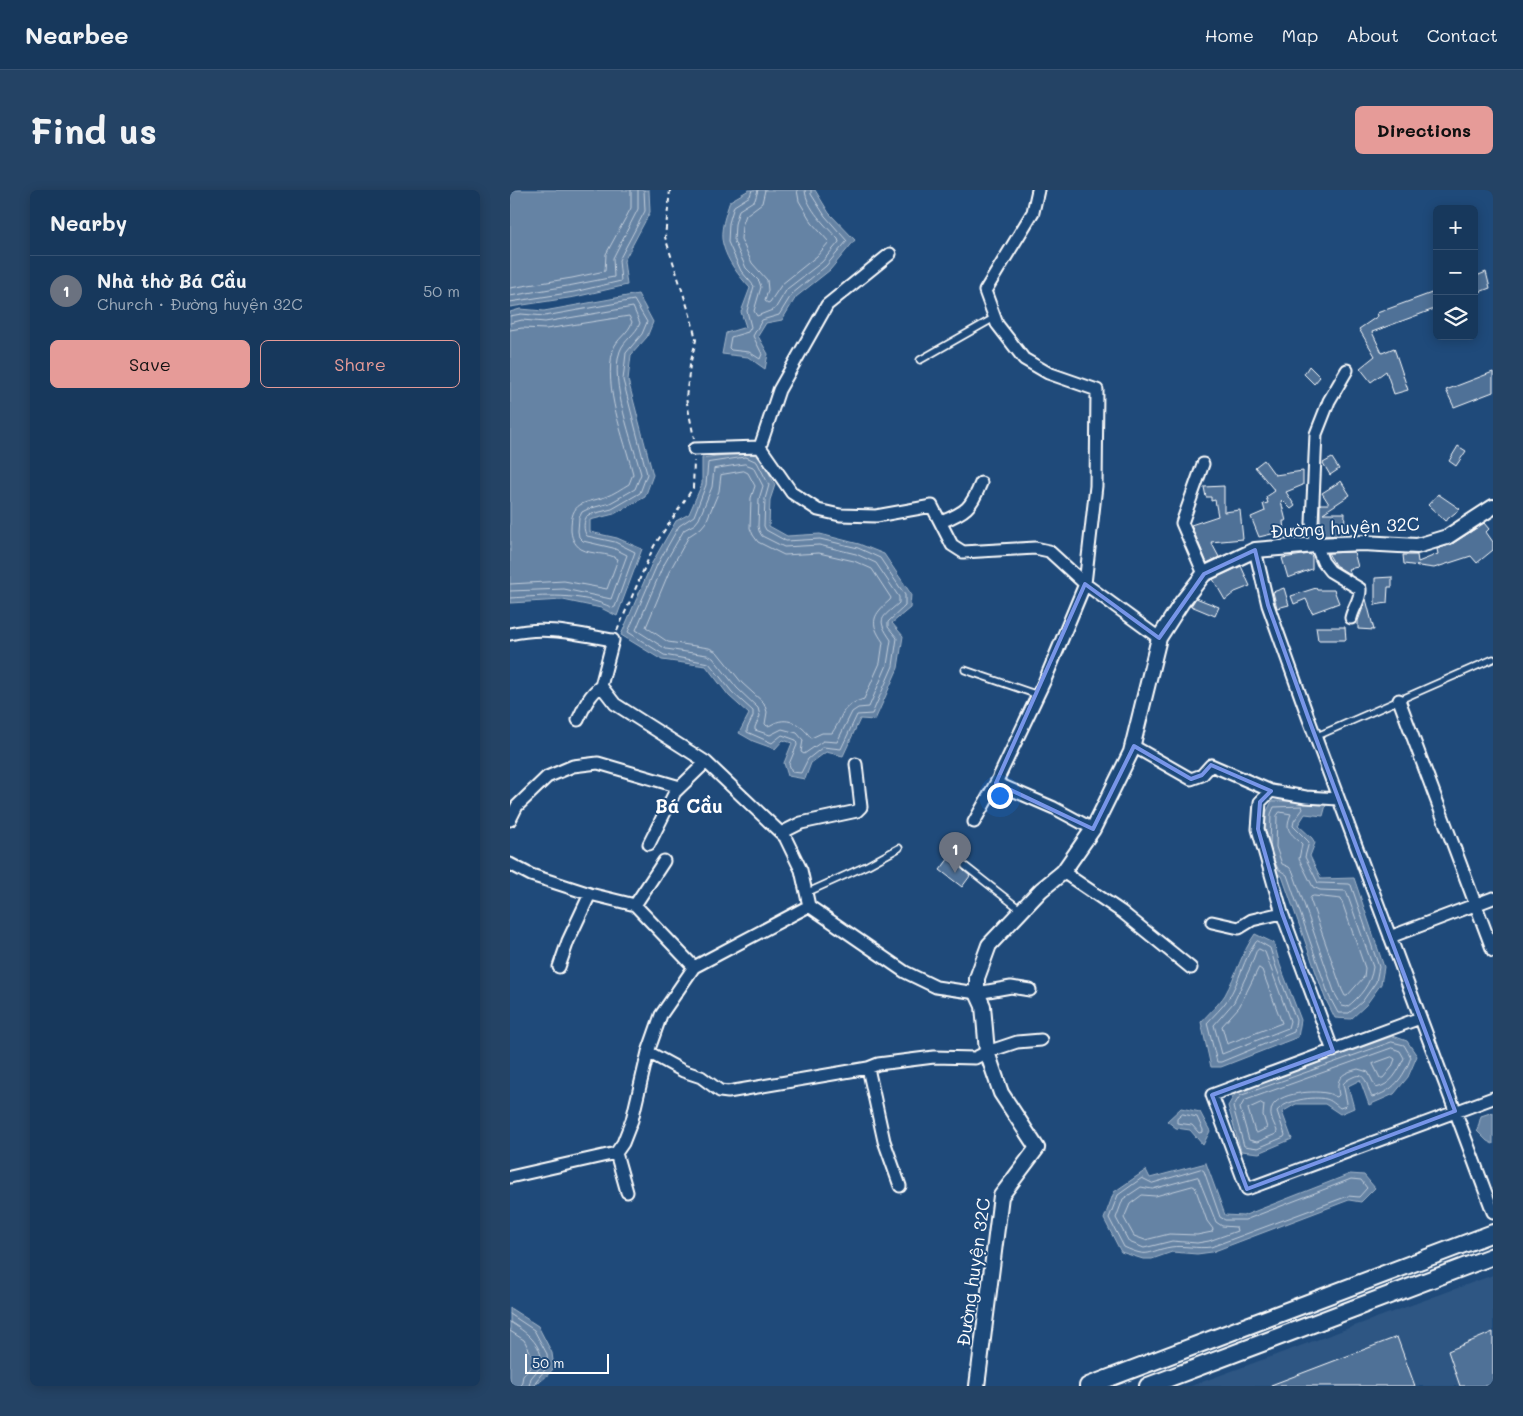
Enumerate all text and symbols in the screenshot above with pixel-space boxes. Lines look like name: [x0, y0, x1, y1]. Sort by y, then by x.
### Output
text: Nearbee: [25, 19, 129, 50]
text: Home: [1205, 23, 1254, 47]
text: Map: [1282, 23, 1318, 47]
text: About: [1346, 23, 1399, 47]
text: Contact: [1427, 23, 1498, 47]
button: Directions: [1355, 106, 1493, 154]
text: Find us: [30, 107, 157, 153]
map controls: [1433, 205, 1478, 340]
button: +: [1433, 205, 1478, 250]
text: Nearby: [50, 209, 127, 236]
button: −: [1433, 250, 1478, 295]
text: Nhà thờ Bá Cầu: [97, 268, 247, 293]
text: 1: [62, 280, 70, 301]
text: 50 m: [423, 280, 460, 301]
text: Church · Đường huyện 32C: [97, 293, 303, 314]
button: layers: [1433, 295, 1478, 340]
button: Save: [50, 340, 250, 388]
button: Share: [260, 340, 460, 388]
street label: Đường huyện 32C: [1270, 511, 1420, 543]
your location: [987, 783, 1013, 809]
district label: Bá Cầu: [655, 793, 723, 818]
pin: 1: [939, 832, 971, 873]
street label: Đường huyện 32C: [951, 1196, 995, 1348]
scale bar: [525, 1351, 609, 1374]
text: 50 m: [532, 1353, 564, 1372]

